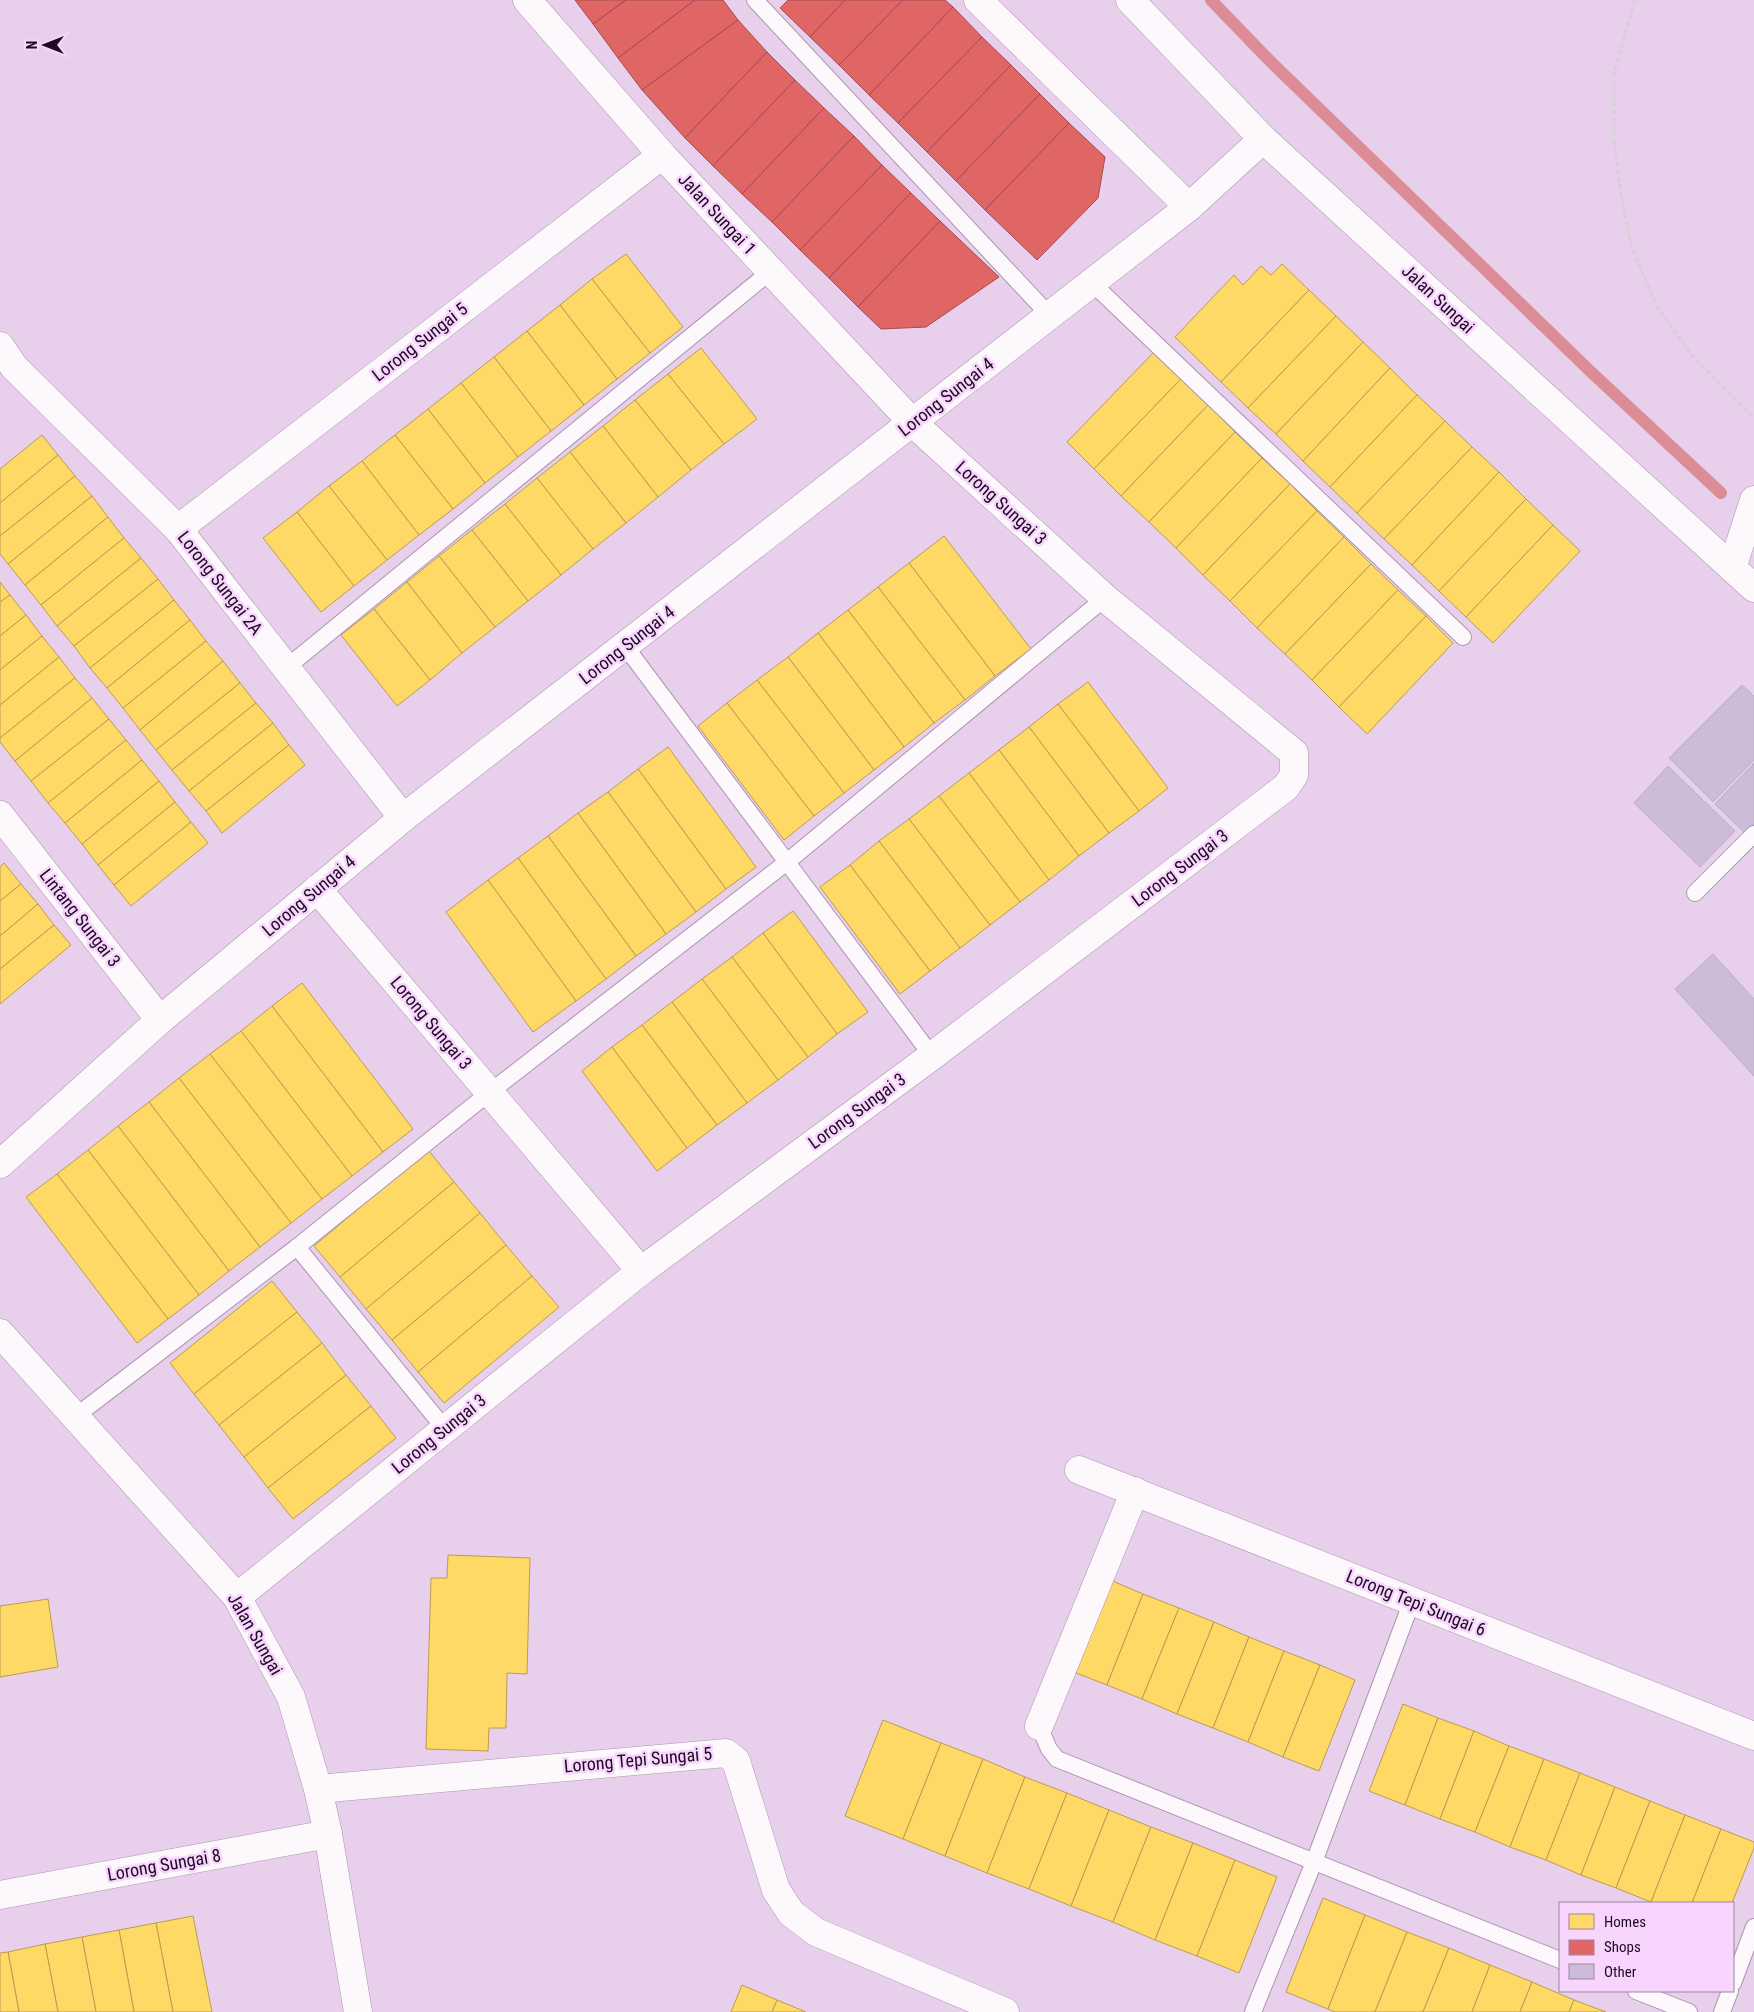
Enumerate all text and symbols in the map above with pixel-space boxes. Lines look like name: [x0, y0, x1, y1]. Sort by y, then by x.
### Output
north arrow: [20, 20, 70, 70]
text: N: [24, 41, 40, 49]
street label: Jalan Sungai 1: [674, 168, 761, 259]
street label: Jalan Sungai: [1398, 260, 1479, 337]
street label: Lorong Sungai 5: [368, 298, 472, 385]
street label: Lorong Sungai 4: [894, 353, 998, 440]
street label: Lorong Sungai 3: [952, 456, 1051, 549]
street label: Lorong Sungai 2A: [174, 527, 268, 639]
street label: Lorong Sungai 4: [575, 601, 679, 688]
street label: Lorong Sungai 3: [1127, 825, 1232, 911]
street label: Lorong Sungai 4: [258, 851, 360, 941]
street label: Lintang Sungai 3: [36, 865, 125, 971]
street label: Lorong Sungai 3: [386, 972, 476, 1074]
street label: Lorong Sungai 3: [804, 1068, 909, 1153]
street label: Lorong Sungai 3: [387, 1389, 490, 1478]
street label: Lorong Tepi Sungai 6: [1343, 1565, 1489, 1640]
street label: Jalan Sungai: [224, 1589, 287, 1679]
street label: Lorong Tepi Sungai 5: [563, 1743, 713, 1776]
street label: Lorong Sungai 8: [105, 1844, 222, 1885]
legend: [1559, 1902, 1734, 1992]
text: Homes: [1604, 1913, 1646, 1931]
text: Shops: [1604, 1938, 1641, 1956]
text: Other: [1604, 1963, 1637, 1981]

